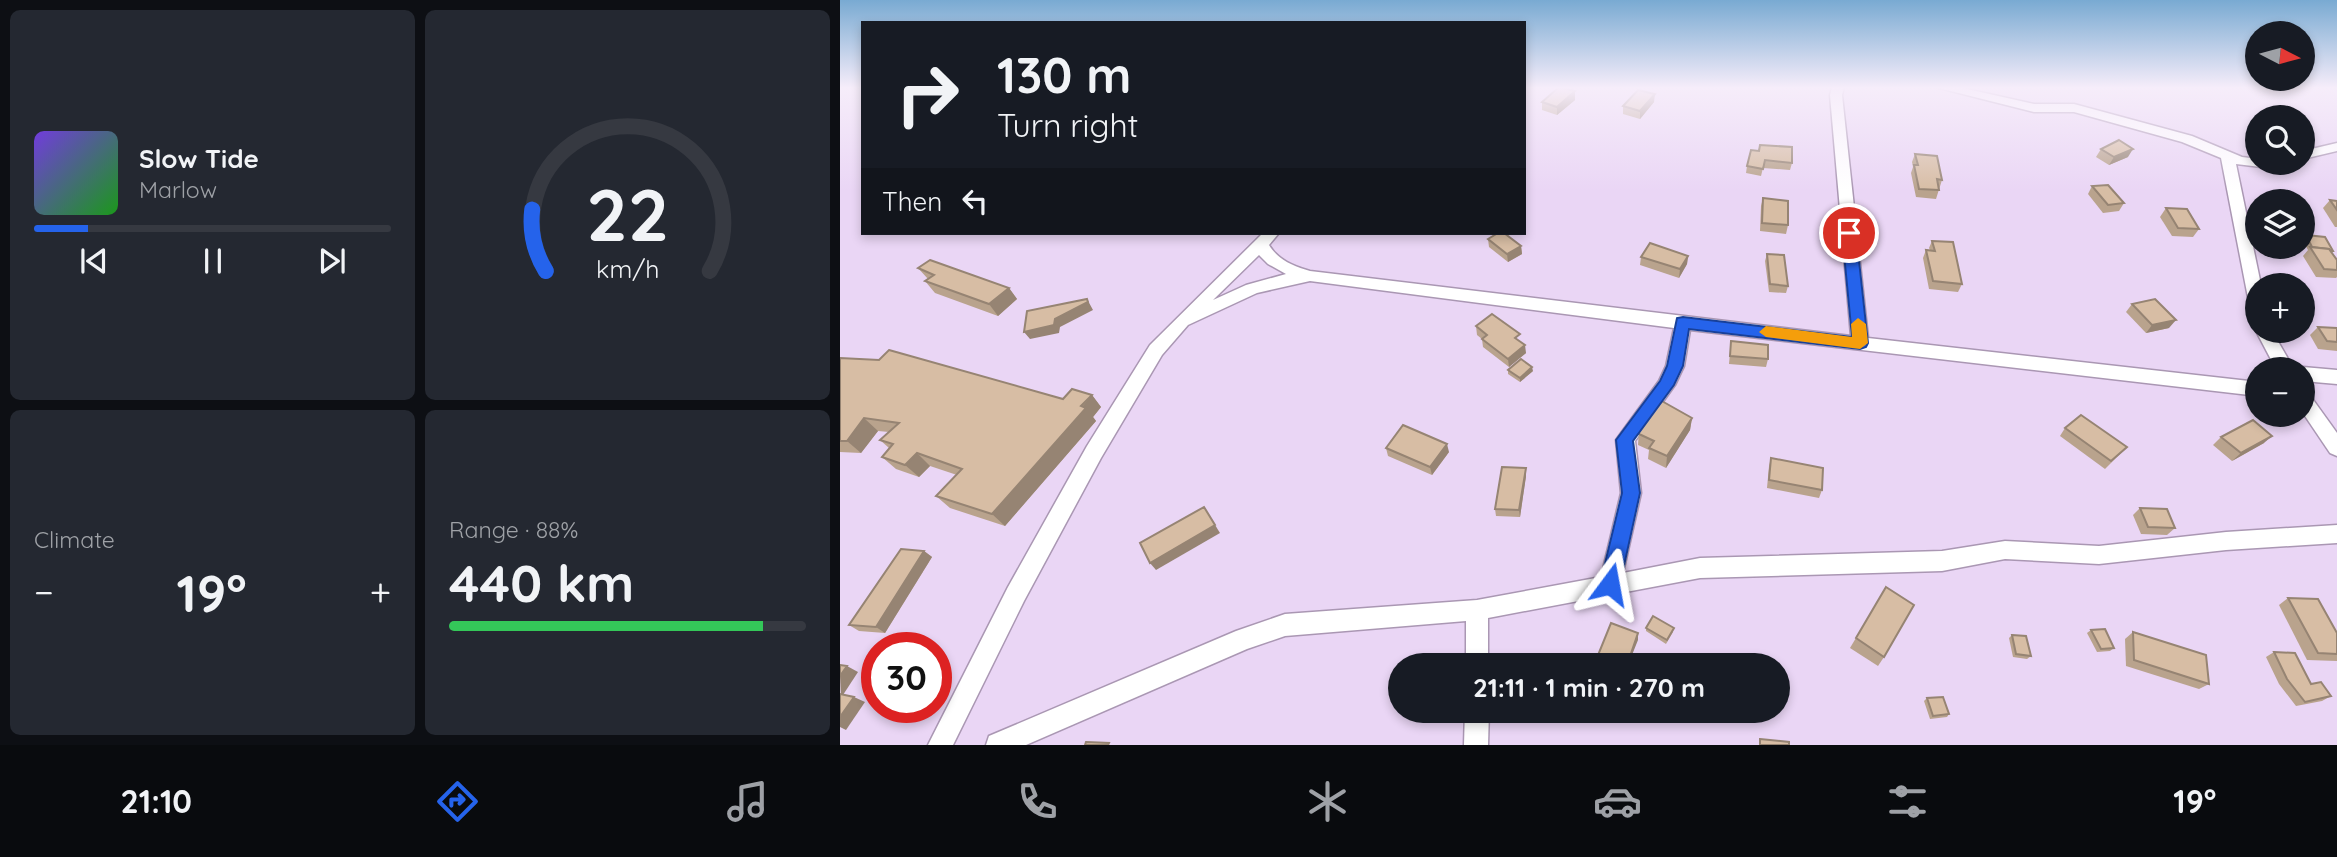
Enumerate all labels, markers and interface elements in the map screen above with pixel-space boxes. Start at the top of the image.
north arrow [2245,21,2315,91]
map controls [2245,21,2315,427]
text: 130 m [997,44,1131,105]
icon: right [882,49,973,140]
text: Turn right [997,105,1138,145]
button: search [2245,105,2315,175]
text: Slow Tide [139,142,259,175]
text: 22 [586,169,669,260]
text: Marlow [139,175,217,204]
icon: left [956,182,994,220]
text: Then [882,185,942,218]
button: layers [2245,189,2315,259]
pin [1819,203,1879,263]
icon: arrive [1830,214,1868,252]
icon: previous [75,242,113,280]
icon: pause [194,242,232,280]
icon: next [313,242,351,280]
text: km/h [596,253,659,284]
button: + [2245,273,2315,343]
button: − [2245,357,2315,427]
text: Range · 88% [449,515,578,544]
text: Climate [34,525,115,554]
position arrow [1573,547,1647,621]
text: 440 km [449,550,634,615]
text: 19° [177,560,247,625]
text: − [34,568,54,616]
text: + [370,568,391,616]
speed limit sign: 30 [861,632,952,723]
text: 21:11 · 1 min · 270 m [1473,671,1705,704]
icon: directions [433,777,482,826]
icon: music [723,777,772,826]
icon: phone [1013,777,1062,826]
icon: climate [1303,777,1352,826]
icon: car [1593,777,1642,826]
icon: filters [1883,777,1932,826]
text: 21:10 [121,781,192,821]
text: 19° [2173,781,2216,821]

